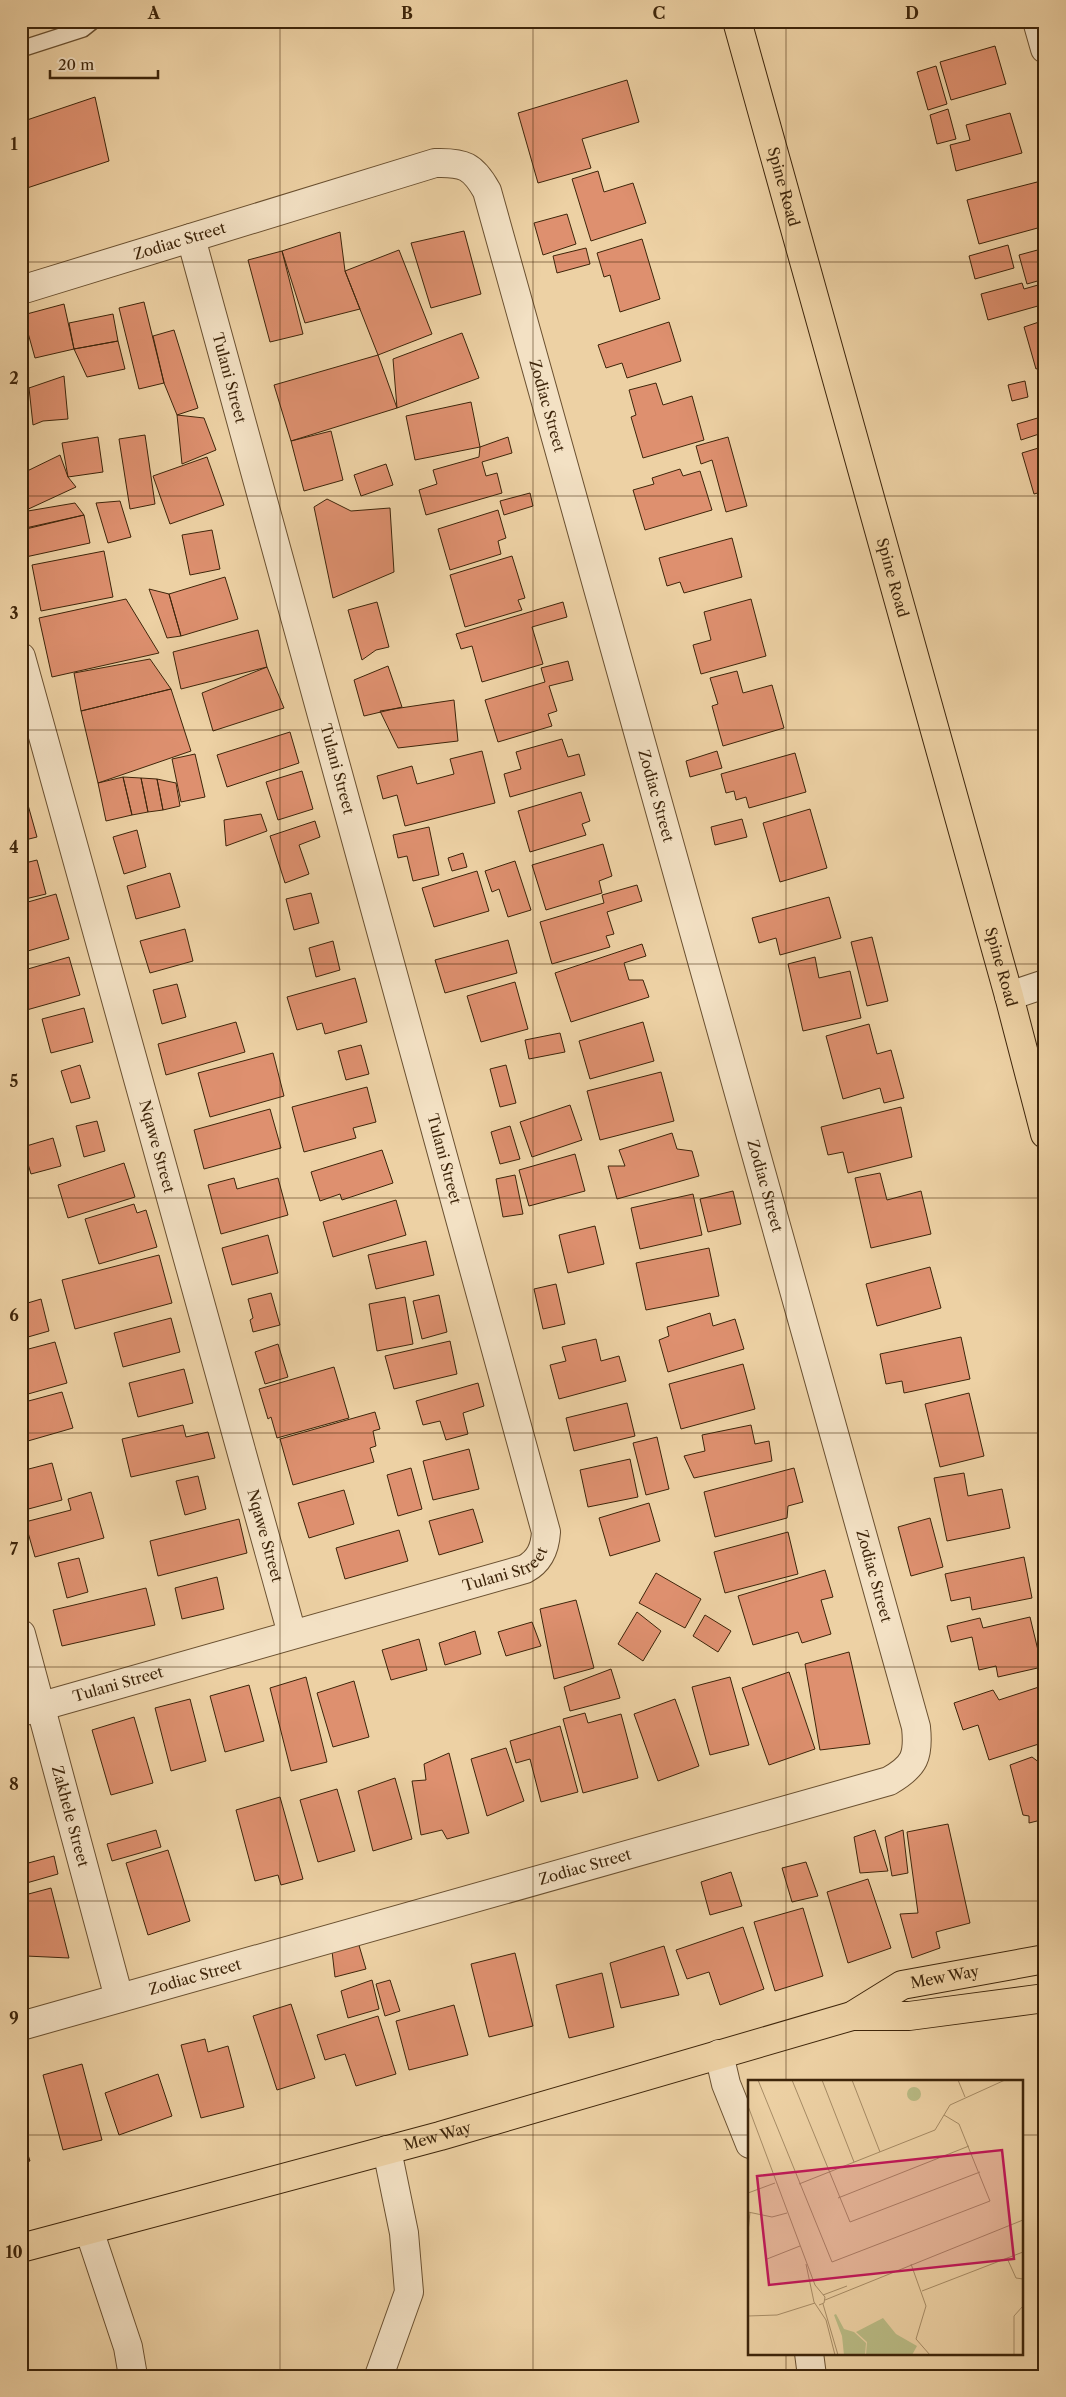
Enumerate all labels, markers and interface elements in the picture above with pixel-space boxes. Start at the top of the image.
text: A [147,3,161,23]
text: B [401,3,413,23]
text: C [653,3,665,23]
text: D [905,3,919,23]
scale bar [50,48,158,80]
text: 20 m [58,55,94,74]
text: 1 [10,134,18,154]
street label: Spine Road [764,145,804,228]
street label: Zodiac Street [131,218,229,264]
street label: Tulani Street [208,331,251,426]
street label: Zodiac Street [525,357,570,455]
text: 2 [9,368,19,388]
street label: Spine Road [873,536,913,620]
text: 3 [9,603,19,623]
street label: Tulani Street [316,722,359,817]
street label: Zodiac Street [634,747,679,845]
text: 4 [9,837,19,857]
street label: Spine Road [981,925,1021,1009]
text: 5 [10,1071,19,1091]
street label: Nqawe Street [135,1098,179,1196]
street label: Tulani Street [423,1112,466,1207]
street label: Zodiac Street [743,1137,788,1235]
text: 6 [9,1305,19,1325]
street label: Nqawe Street [243,1487,287,1585]
street label: Zodiac Street [852,1527,896,1625]
text: 7 [10,1539,19,1559]
street label: Tulani Street [460,1543,552,1595]
street label: Tulani Street [71,1662,166,1706]
street label: Zakhele Street [48,1764,93,1870]
text: 8 [9,1774,19,1794]
street label: Zodiac Street [536,1844,634,1889]
street label: Zodiac Street [146,1954,244,1999]
street label: Mew Way [909,1961,981,1992]
text: 9 [9,2008,19,2028]
inset map [748,2080,1024,2354]
street label: Mew Way [401,2117,474,2154]
text: 10 [5,2242,23,2262]

